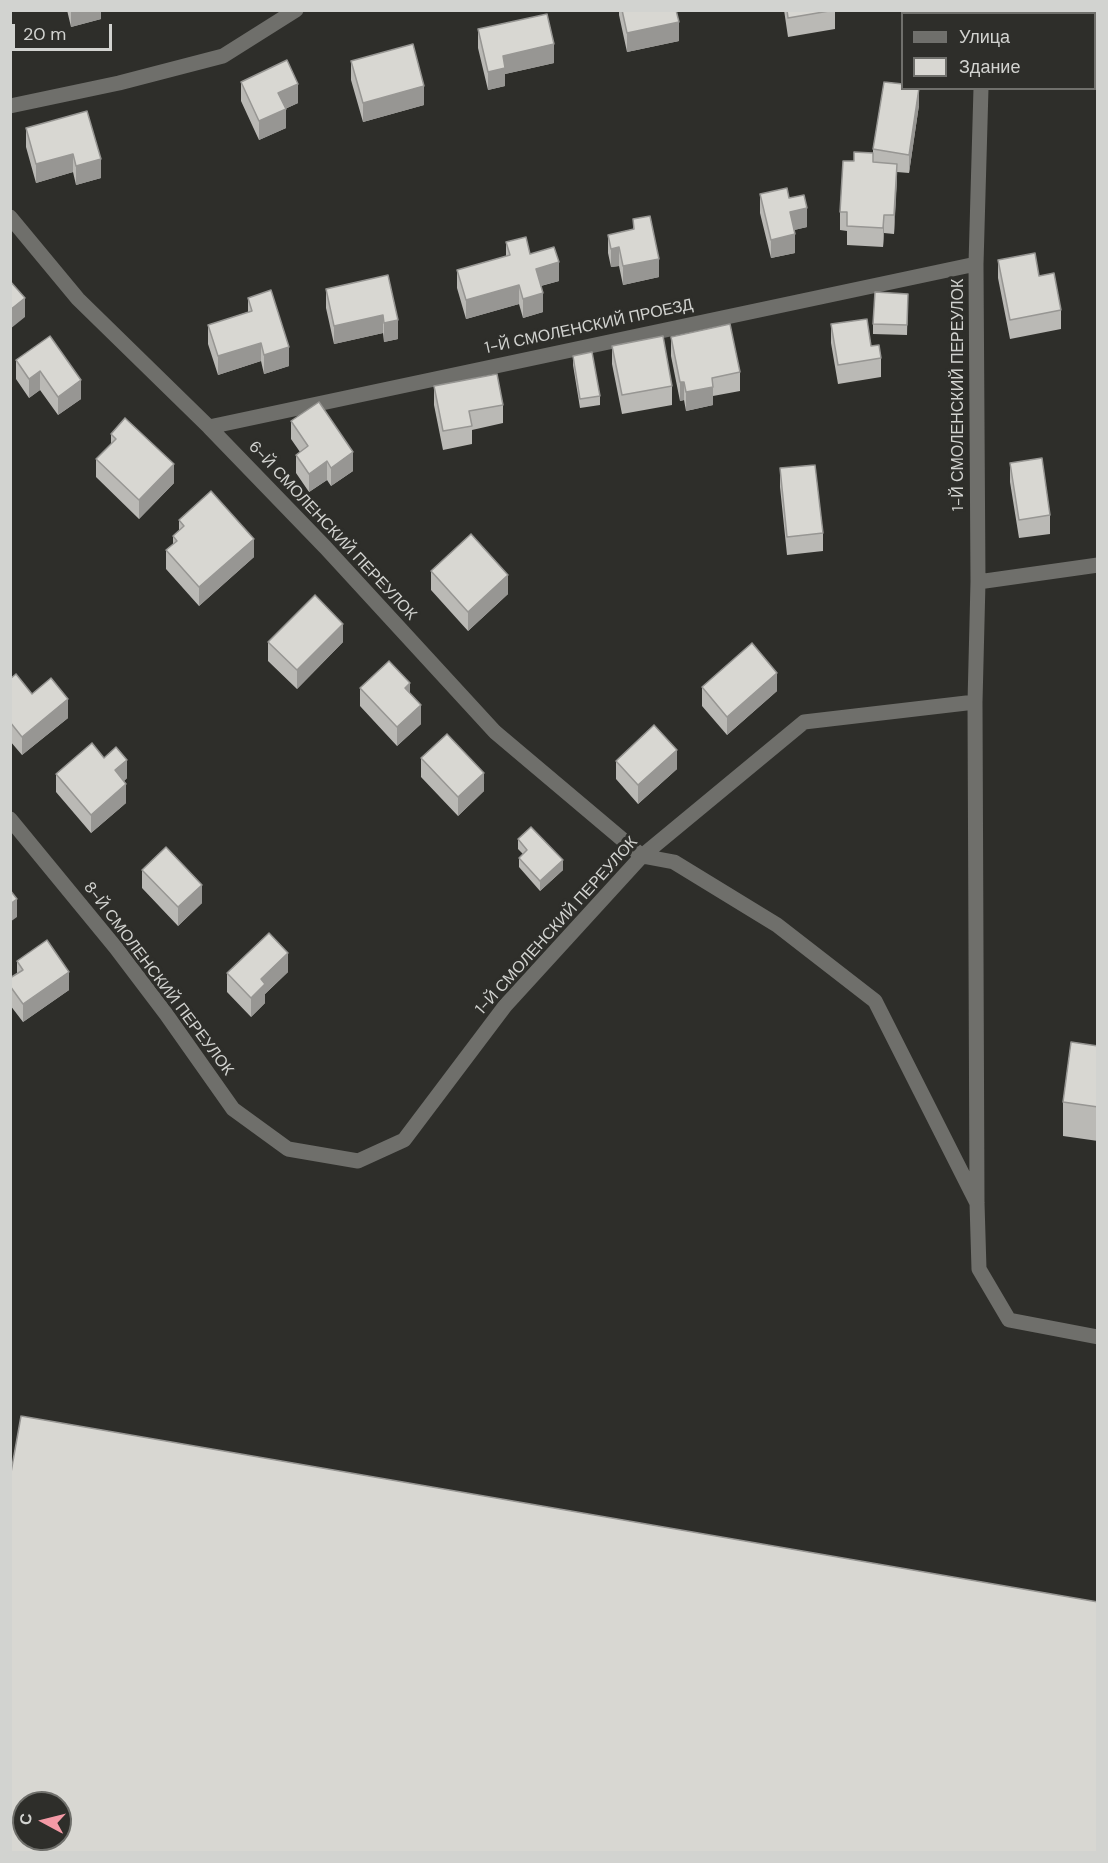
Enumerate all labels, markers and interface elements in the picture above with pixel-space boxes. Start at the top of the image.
scale bar [15,12,116,50]
legend [901,12,1096,90]
text: 20 m [23,22,66,46]
text: Улица [959,25,1010,49]
text: Здание [959,55,1020,79]
street label: 1-Й СМОЛЕНСКИЙ ПЕРЕУЛОК [949,279,969,511]
street label: 1-Й СМОЛЕНСКИЙ ПРОЕЗД [483,296,695,358]
street label: 6-Й СМОЛЕНСКИЙ ПЕРЕУЛОК [244,438,420,624]
street label: 1-Й СМОЛЕНСКИЙ ПЕРЕУЛОК [472,833,642,1019]
street label: 8-Й СМОЛЕНСКИЙ ПЕРЕУЛОК [79,878,237,1080]
north arrow [12,1791,72,1851]
text: С [14,1812,37,1826]

